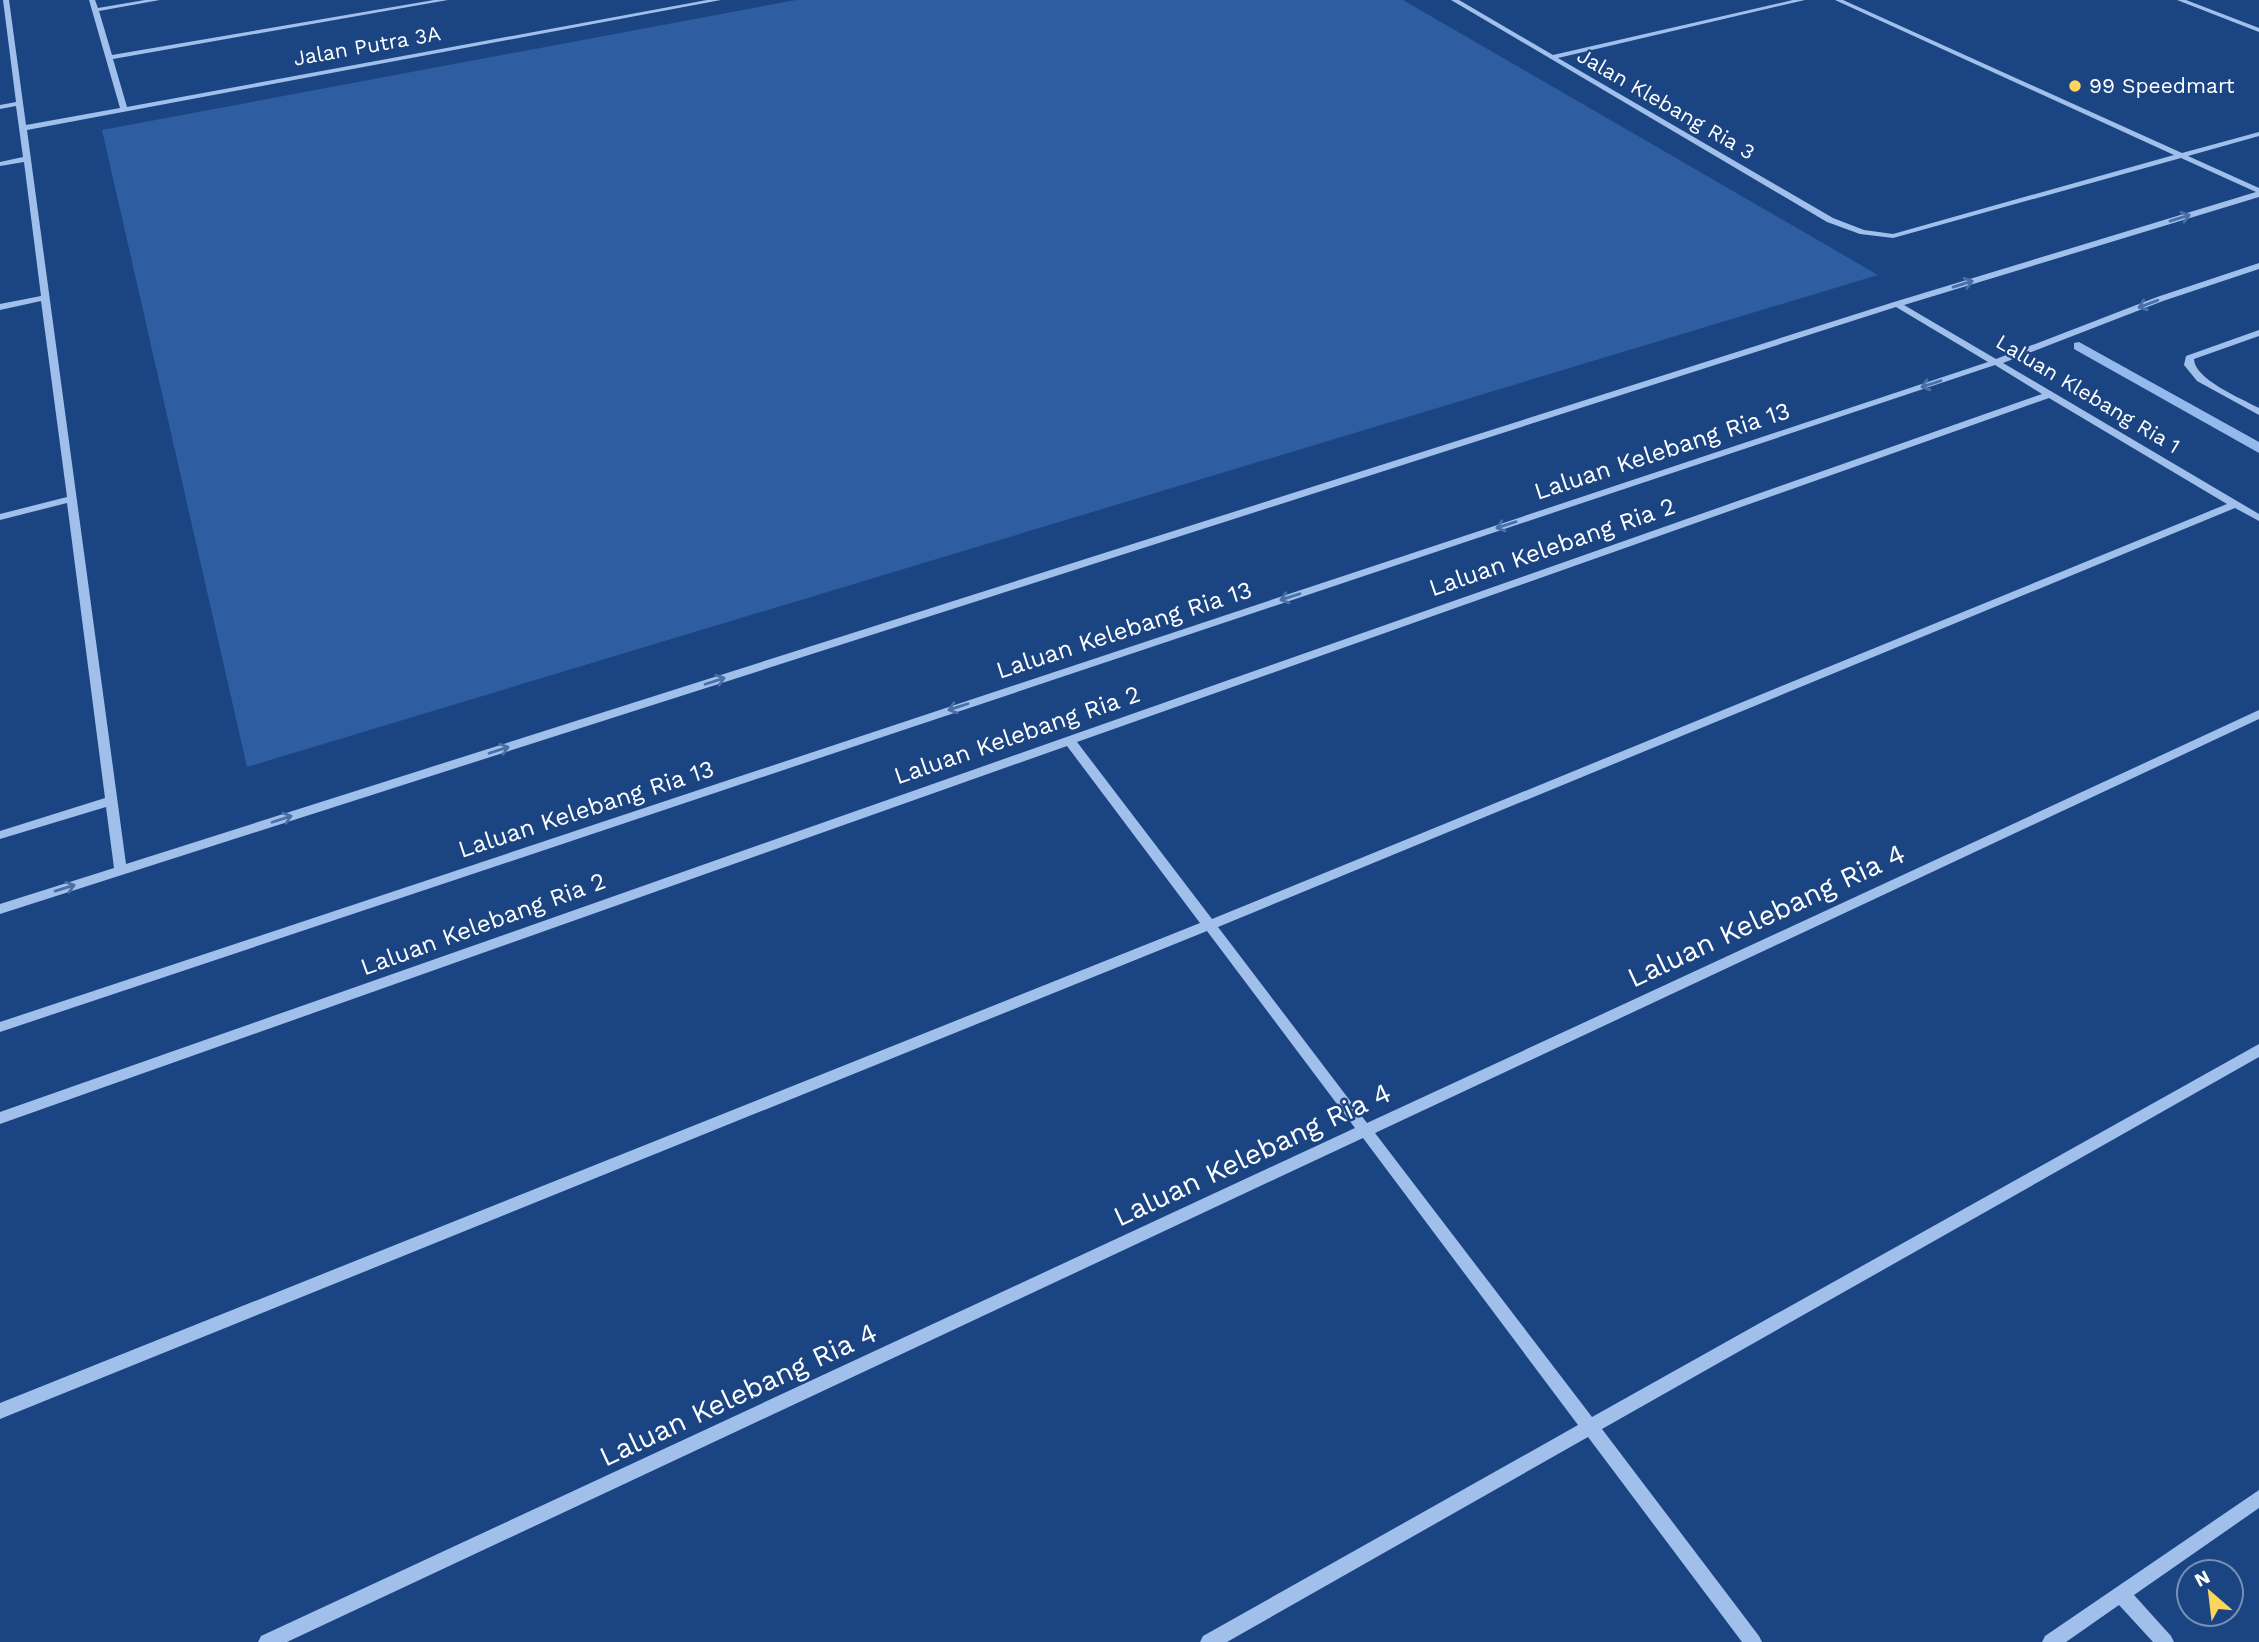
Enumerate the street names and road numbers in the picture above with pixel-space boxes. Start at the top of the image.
street label: Jalan Putra 3A [291,20,443,71]
street label: Jalan Klebang Ria 3 [1573,43,1759,165]
street label: Laluan Klebang Ria 1 [1992,329,2185,458]
street label: Laluan Kelebang Ria 13 [1531,396,1793,506]
street label: Laluan Kelebang Ria 2 [1425,492,1679,602]
street label: Laluan Kelebang Ria 13 [993,575,1255,685]
street label: Laluan Kelebang Ria 2 [890,680,1144,790]
street label: Laluan Kelebang Ria 13 [455,754,717,864]
street label: Laluan Kelebang Ria 4 [1622,837,1910,994]
street label: Laluan Kelebang Ria 2 [357,867,609,981]
street label: Laluan Kelebang Ria 4 [1108,1076,1396,1233]
street label: Laluan Kelebang Ria 4 [594,1316,882,1473]

